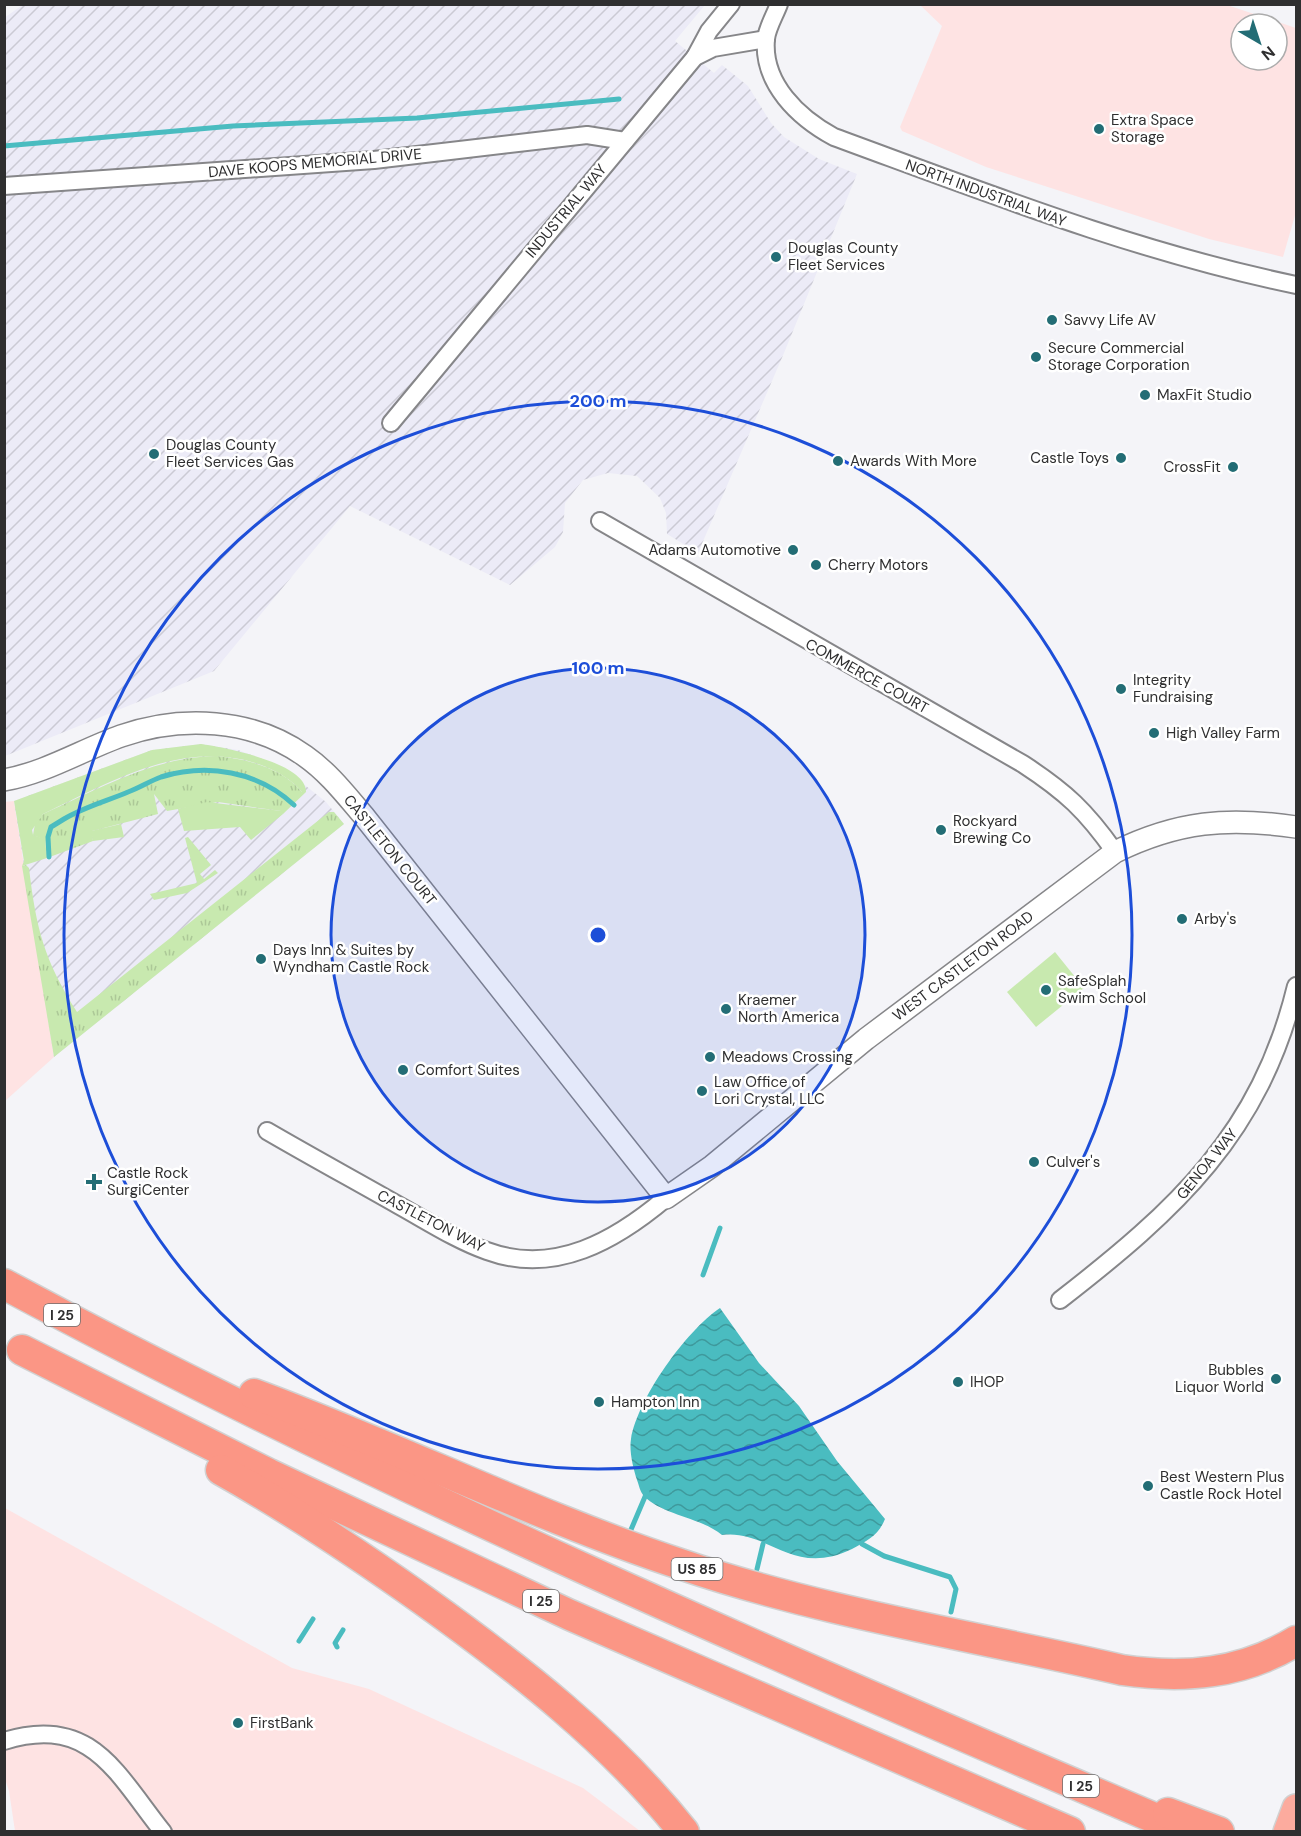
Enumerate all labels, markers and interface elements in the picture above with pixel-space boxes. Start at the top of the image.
north arrow [1229,12,1289,72]
text: N [1257,41,1279,65]
place label: Extra Space Storage [1111,110,1194,147]
marker: Extra Space Storage [1092,122,1106,136]
street label: DAVE KOOPS MEMORIAL DRIVE [207,144,423,182]
street label: NORTH INDUSTRIAL WAY [903,155,1069,232]
street label: INDUSTRIAL WAY [521,160,611,262]
place label: Douglas County Fleet Services [788,238,899,275]
marker: Douglas County Fleet Services [769,250,783,264]
place label: Savvy Life AV [1064,310,1156,330]
marker: Savvy Life AV [1045,313,1059,327]
place label: Secure Commercial Storage Corporation [1048,338,1190,375]
marker: Secure Commercial Storage Corporation [1029,350,1043,364]
place label: MaxFit Studio [1157,385,1252,405]
marker: MaxFit Studio [1138,388,1152,402]
text: 200 m [570,389,626,413]
place label: Douglas County Fleet Services Gas [166,435,294,472]
marker: Douglas County Fleet Services Gas [147,447,161,461]
place label: Castle Toys [1030,448,1109,468]
place label: Awards With More [850,451,977,471]
marker: Castle Toys [1114,451,1128,465]
marker: Awards With More [831,454,845,468]
place label: CrossFit [1164,457,1221,477]
marker: CrossFit [1226,460,1240,474]
place label: Adams Automotive [649,540,781,560]
marker: Adams Automotive [786,543,800,557]
place label: Cherry Motors [828,555,928,575]
marker: Cherry Motors [809,558,823,572]
street label: COMMERCE COURT [802,634,932,718]
text: 100 m [571,656,625,680]
place label: Integrity Fundraising [1133,670,1213,707]
marker: Integrity Fundraising [1114,682,1128,696]
place label: High Valley Farm [1166,723,1280,743]
marker: High Valley Farm [1147,726,1161,740]
street label: CASTLETON COURT [339,790,441,910]
place label: Rockyard Brewing Co [953,811,1031,848]
marker: Rockyard Brewing Co [934,823,948,837]
street label: WEST CASTLETON ROAD [889,906,1037,1026]
place label: Arby's [1194,909,1237,929]
marker: Arby's [1175,912,1189,926]
centre of rings [588,925,608,945]
place label: Days Inn & Suites by Wyndham Castle Rock [273,940,430,977]
marker: Days Inn & Suites by Wyndham Castle Rock [254,952,268,966]
place label: SafeSplah Swim School [1058,971,1146,1008]
marker: SafeSplah Swim School [1039,983,1053,997]
place label: Kraemer North America [738,990,839,1027]
marker: Kraemer North America [719,1002,733,1016]
place label: Meadows Crossing [722,1047,853,1067]
marker: Meadows Crossing [703,1050,717,1064]
place label: Comfort Suites [415,1060,520,1080]
marker: Comfort Suites [396,1063,410,1077]
place label: Law Office of Lori Crystal, LLC [714,1072,825,1109]
marker: Law Office of Lori Crystal, LLC [695,1084,709,1098]
street label: GENOA WAY [1172,1124,1242,1204]
place label: Culver's [1046,1152,1100,1172]
marker: Culver's [1027,1155,1041,1169]
place label: Castle Rock SurgiCenter [107,1163,190,1200]
marker: Castle Rock SurgiCenter [85,1173,103,1191]
street label: CASTLETON WAY [374,1185,489,1257]
road number: I 25 [44,1304,80,1326]
place label: Bubbles Liquor World [1175,1360,1264,1397]
place label: IHOP [970,1372,1004,1392]
marker: Bubbles Liquor World [1269,1372,1283,1386]
marker: IHOP [951,1375,965,1389]
place label: Hampton Inn [611,1392,700,1412]
marker: Hampton Inn [592,1395,606,1409]
place label: Best Western Plus Castle Rock Hotel [1160,1467,1285,1504]
marker: Best Western Plus Castle Rock Hotel [1141,1479,1155,1493]
road number: US 85 [672,1558,722,1580]
road number: I 25 [523,1590,559,1612]
place label: FirstBank [250,1713,314,1733]
marker: FirstBank [231,1716,245,1730]
road number: I 25 [1063,1775,1099,1797]

